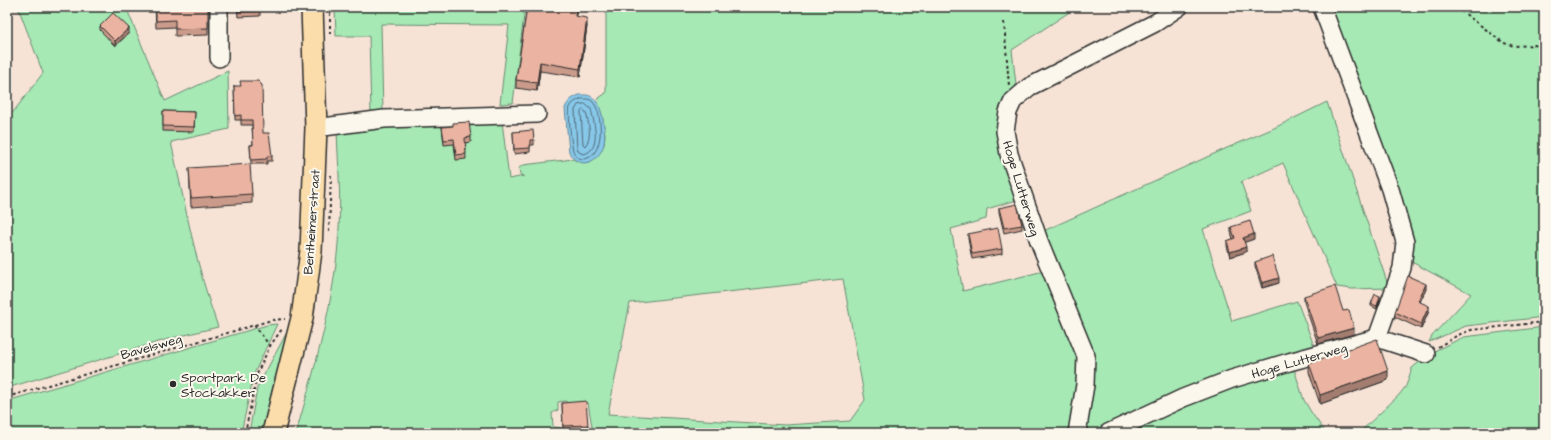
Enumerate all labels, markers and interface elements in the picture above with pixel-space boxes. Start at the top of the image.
street label: Hoge Lutterweg [997,138,1044,239]
street label: Bentheimerstraat [299,168,325,275]
street label: Bavelsweg [119,330,184,365]
street label: Hoge Lutterweg [1249,339,1350,384]
place label: Sportpark De Stockakker [181,369,266,402]
marker: Sportpark De Stockakker [168,379,178,389]

